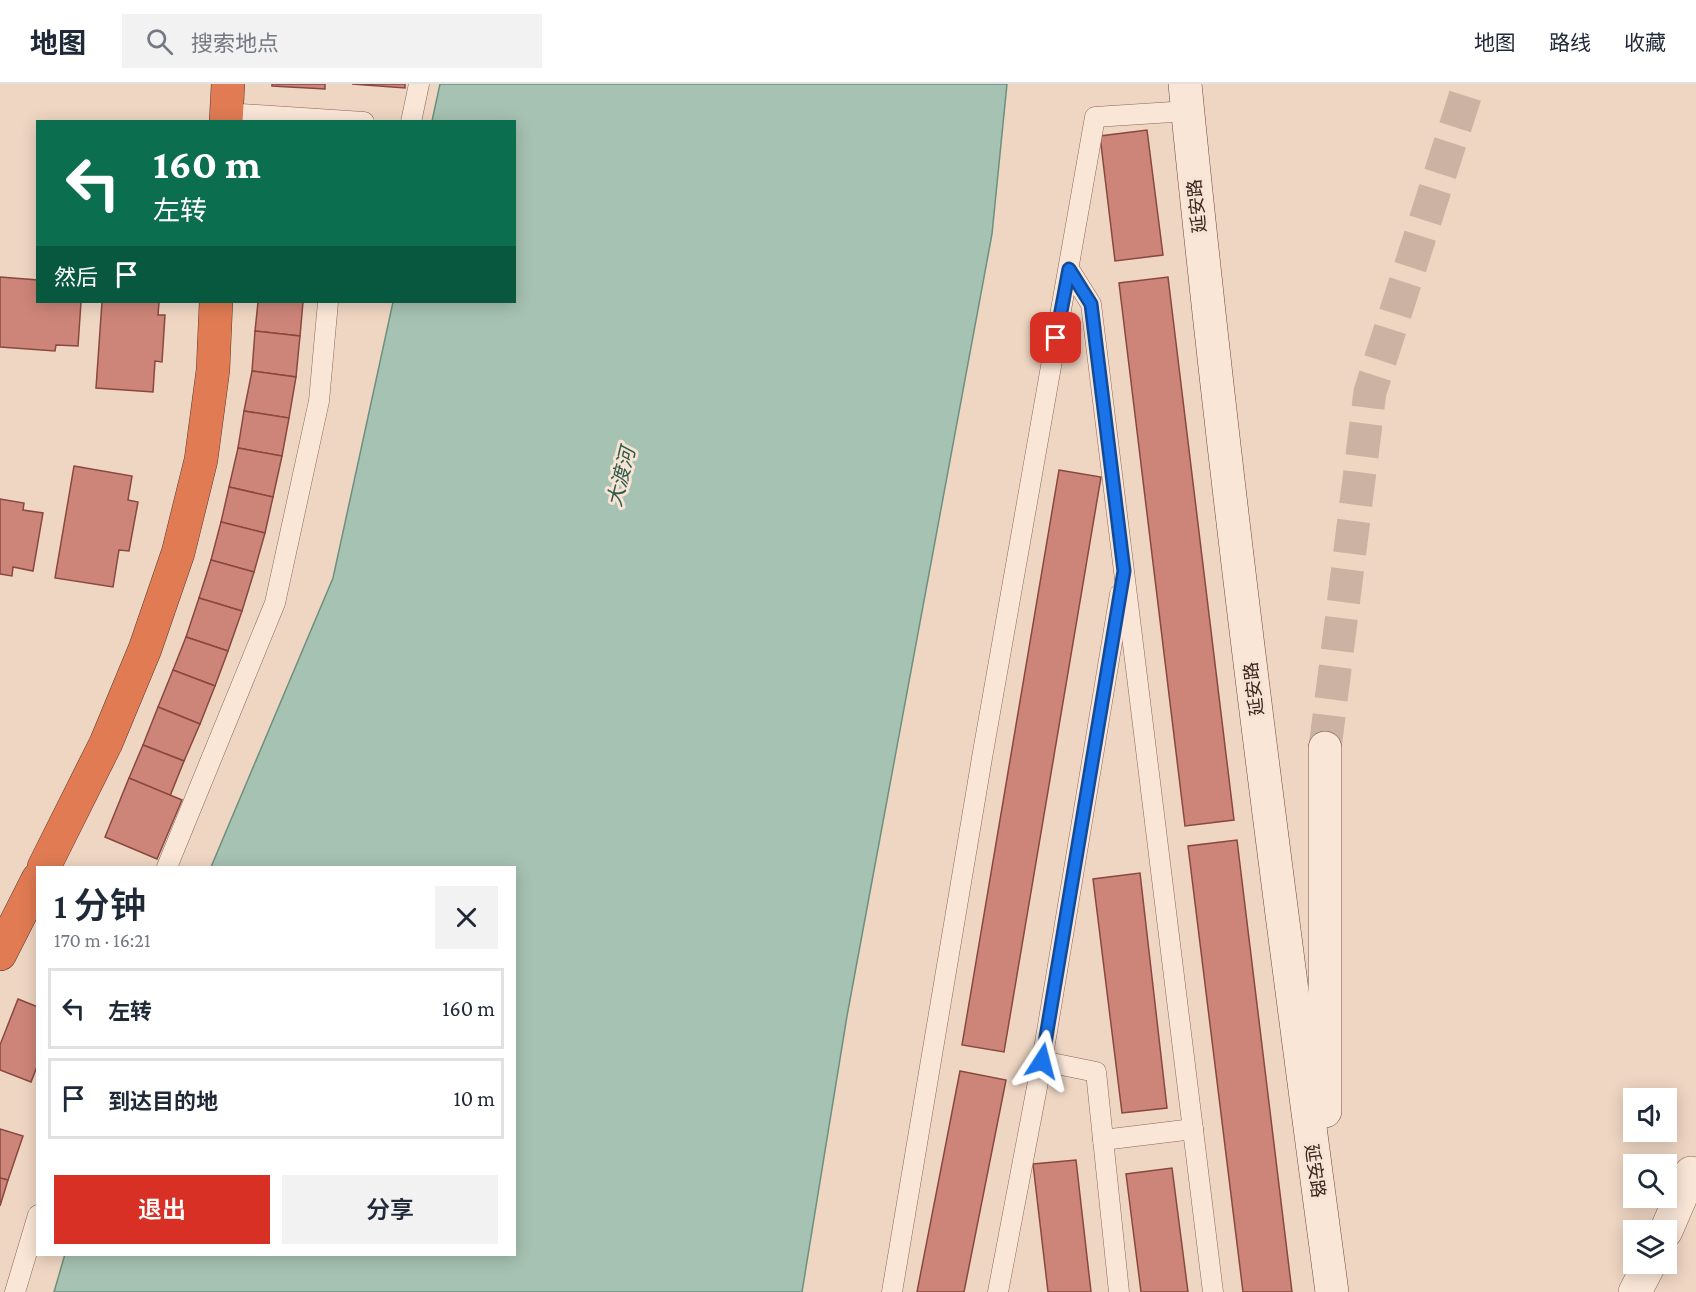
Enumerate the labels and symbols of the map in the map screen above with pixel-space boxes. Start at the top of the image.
street label: 延安路 [1184,178,1210,234]
pin [1030,312,1081,363]
water label: 大渡河 [603,441,640,509]
street label: 延安路 [1241,661,1267,717]
position arrow [1010,1029,1074,1093]
street label: 延安路 [1301,1143,1329,1199]

